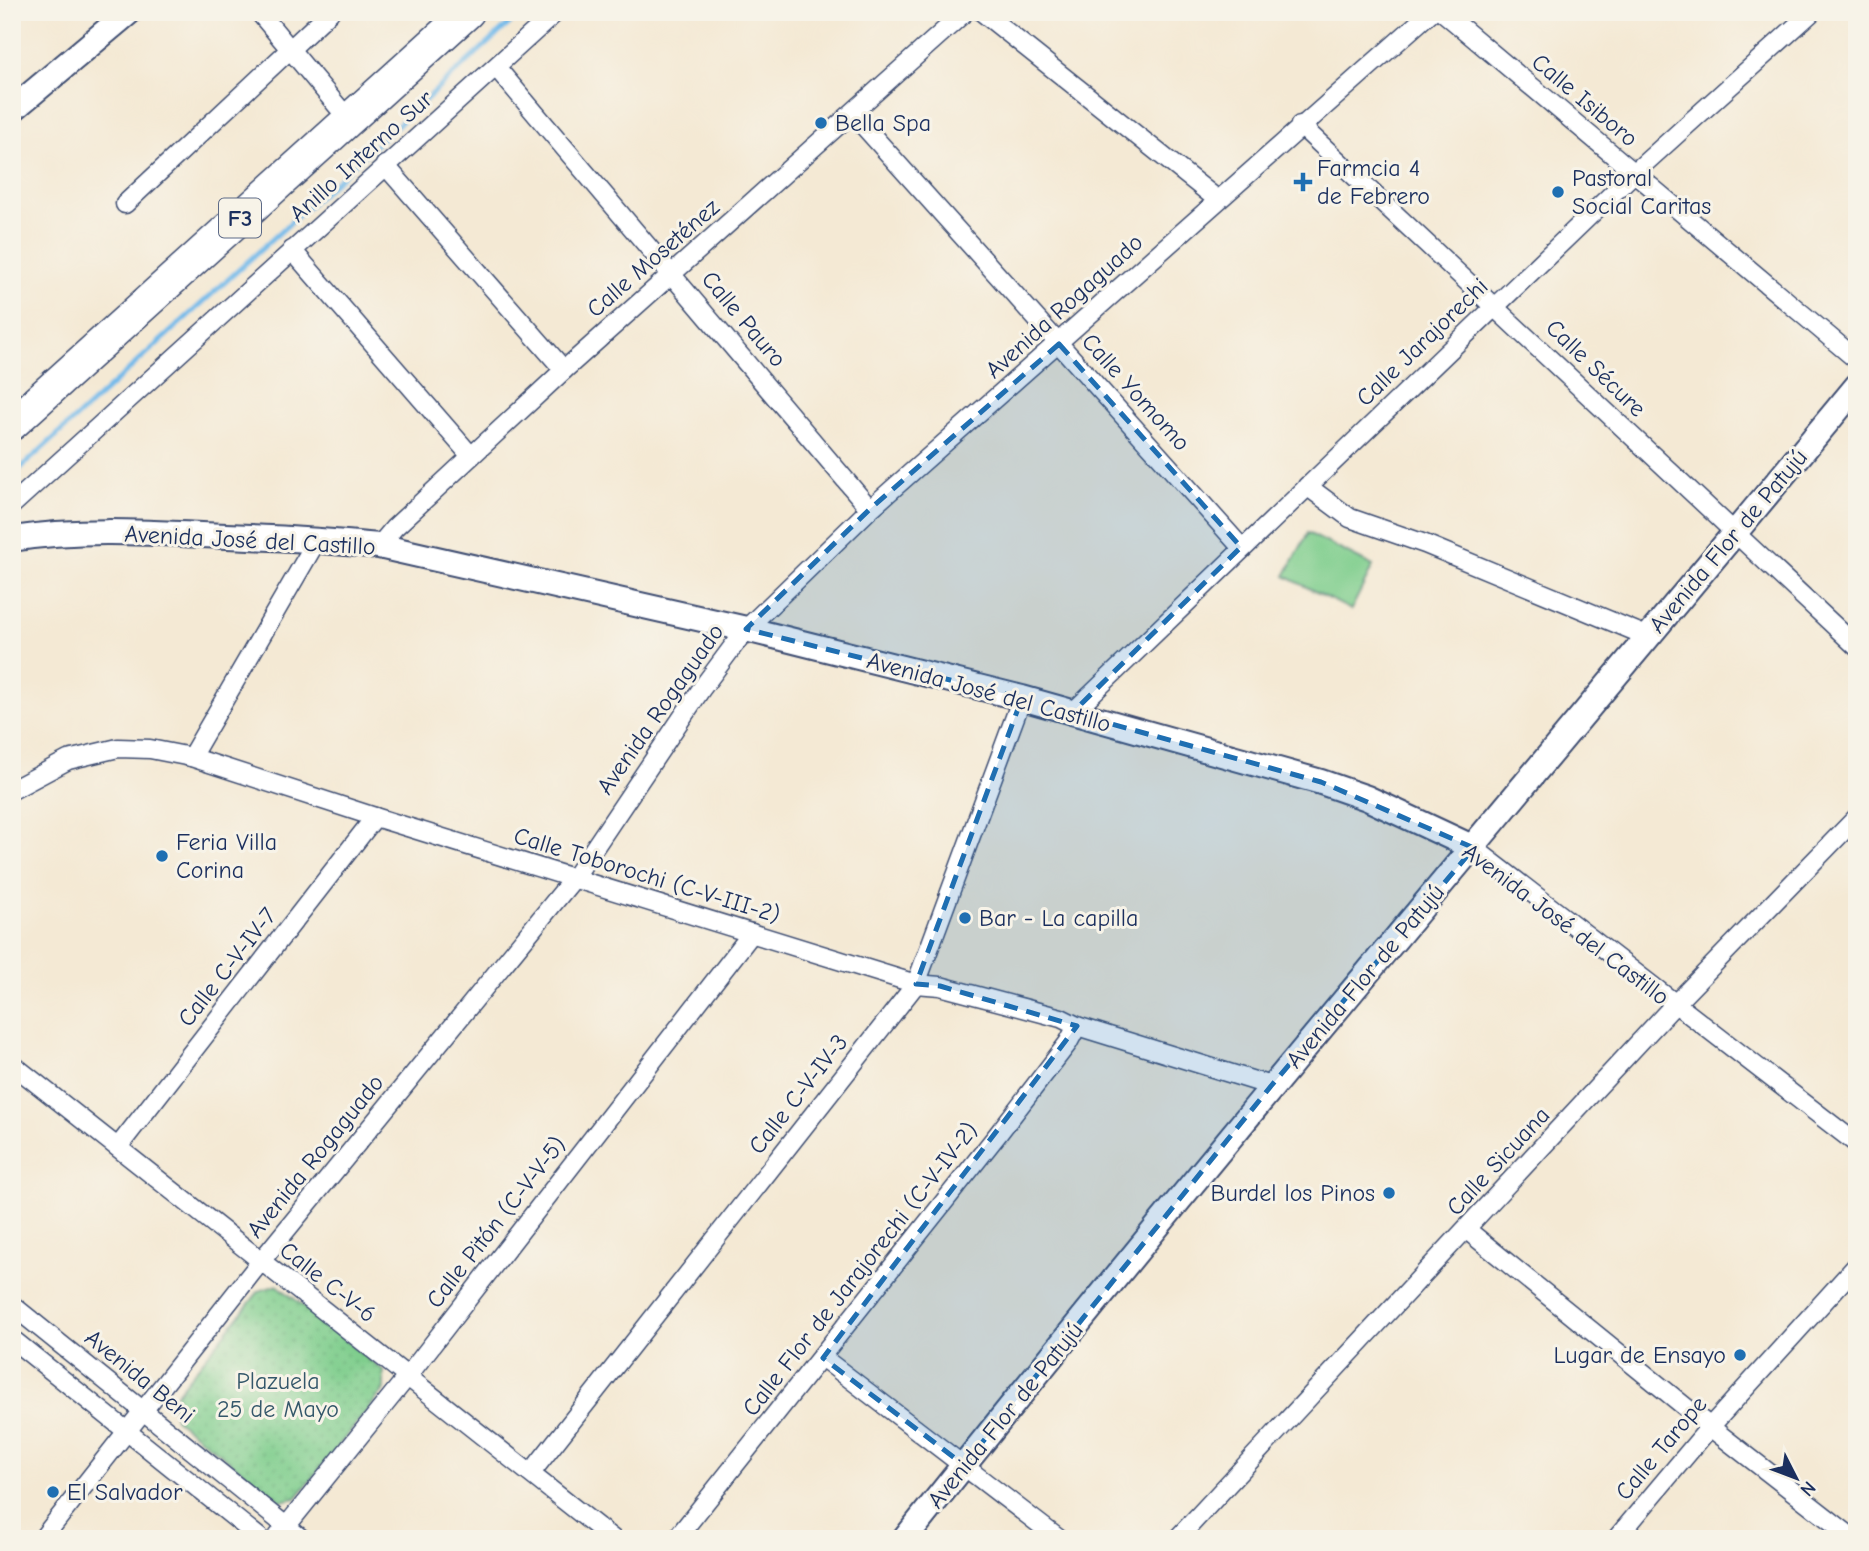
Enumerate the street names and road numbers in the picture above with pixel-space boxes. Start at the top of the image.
street label: Calle Isiboro [1526,48,1644,152]
street label: Anillo Interno Sur [284,84,439,228]
street label: Calle Moseténez [581,193,725,323]
road number: F3 [219,198,261,238]
street label: Avenida Rogaguado [980,228,1148,384]
street label: Calle Pauro [696,265,792,373]
street label: Calle Jarajorechi [1350,272,1494,412]
street label: Calle Sécure [1540,314,1652,422]
street label: Calle Yomomo [1076,328,1196,456]
street label: Avenida Flor de Patujú [1643,443,1813,639]
street label: Avenida José del Castillo [124,519,376,561]
street label: Avenida Rogaguado [591,618,729,800]
street label: Avenida José del Castillo [864,646,1114,738]
street label: Calle Toborochi (C-V-III-2) [510,821,784,929]
street label: Avenida José del Castillo [1457,837,1675,1011]
street label: Avenida Flor de Patujú [1280,878,1450,1074]
street label: Calle C-V-IV-7 [172,902,282,1032]
street label: Calle C-V-IV-3 [743,1029,853,1159]
street label: Avenida Rogaguado [241,1069,389,1243]
street label: Calle Sicuana [1441,1101,1555,1221]
street label: Calle Flor de Jarajorechi (C-V-IV-2) [737,1116,983,1422]
street label: Calle Pitón (C-V-V-5) [420,1131,572,1313]
street label: Calle C-V-6 [274,1236,382,1328]
street label: Avenida Flor de Patujú [921,1316,1089,1514]
street label: Avenida Beni [80,1323,200,1429]
street label: Calle Tarope [1609,1390,1713,1506]

